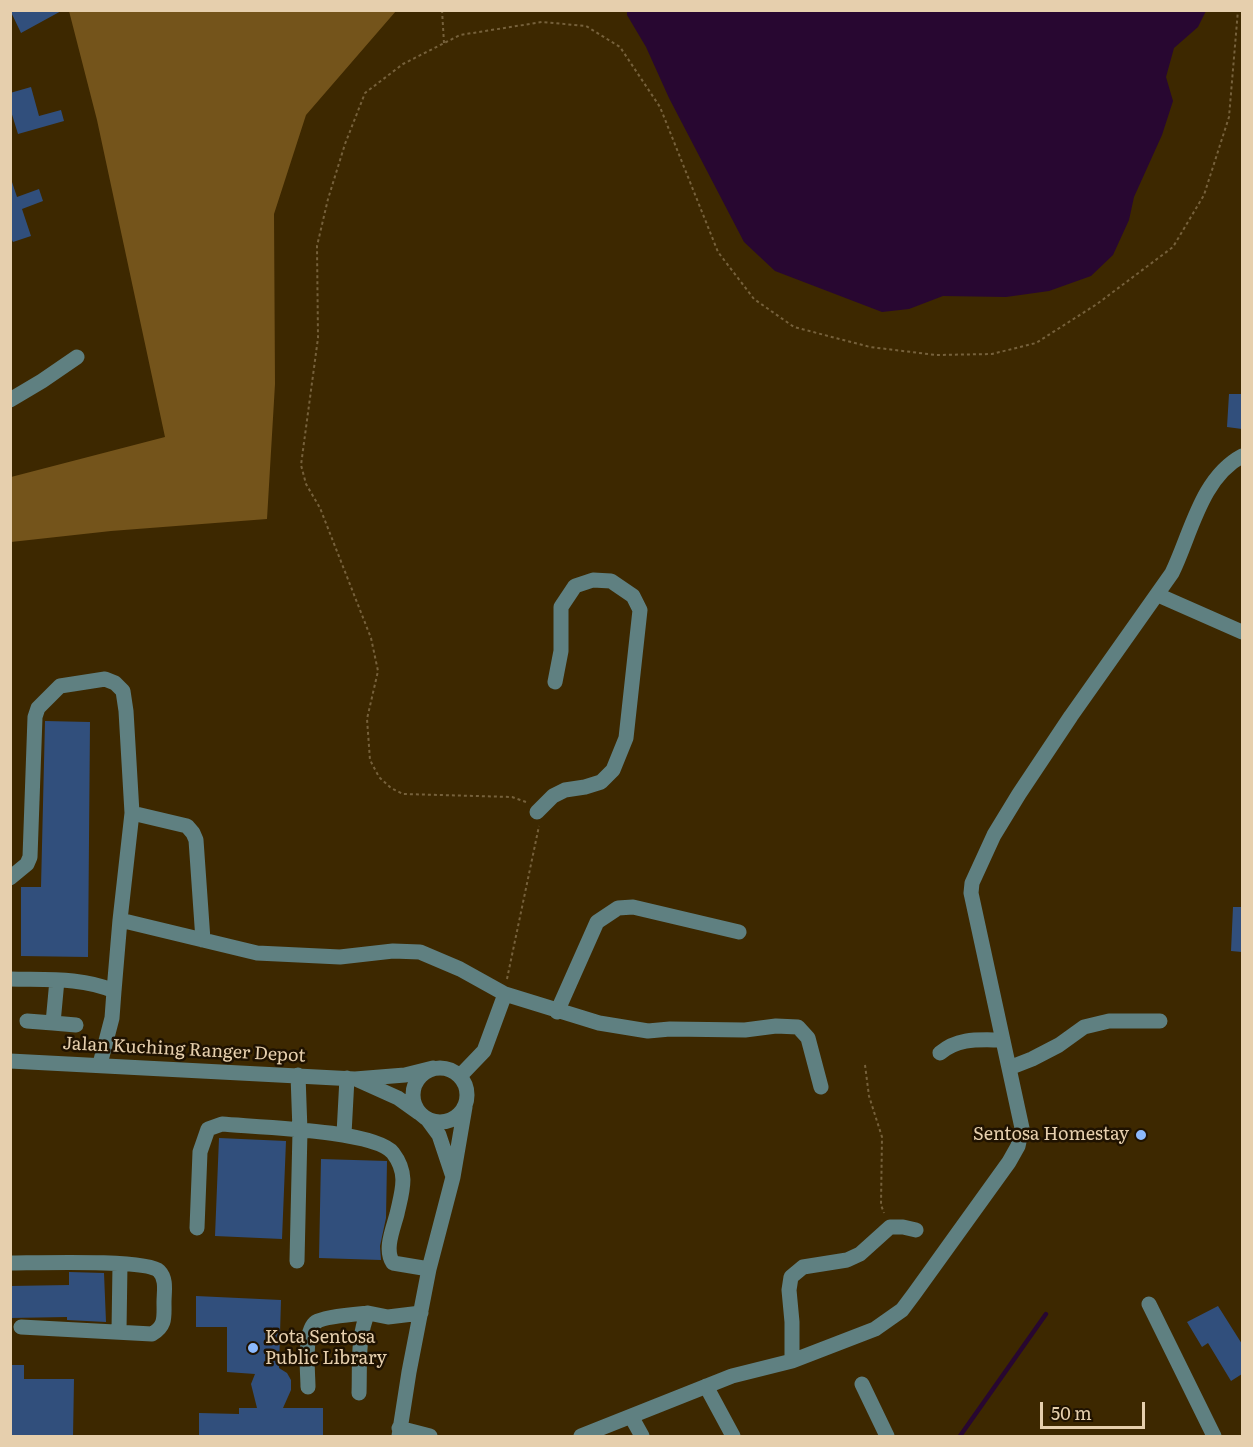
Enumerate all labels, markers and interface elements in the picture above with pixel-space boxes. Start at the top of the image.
street label: Jalan Kuching Ranger Depot [62,1033,306,1067]
place label: Sentosa Homestay [973,1124,1129,1146]
marker: Sentosa Homestay [1134,1128,1148,1142]
place label: Kota Sentosa Public Library [265,1327,387,1370]
marker: Kota Sentosa Public Library [246,1341,260,1355]
scale bar [1043,1390,1148,1428]
text: 50 m [1051,1399,1092,1426]

